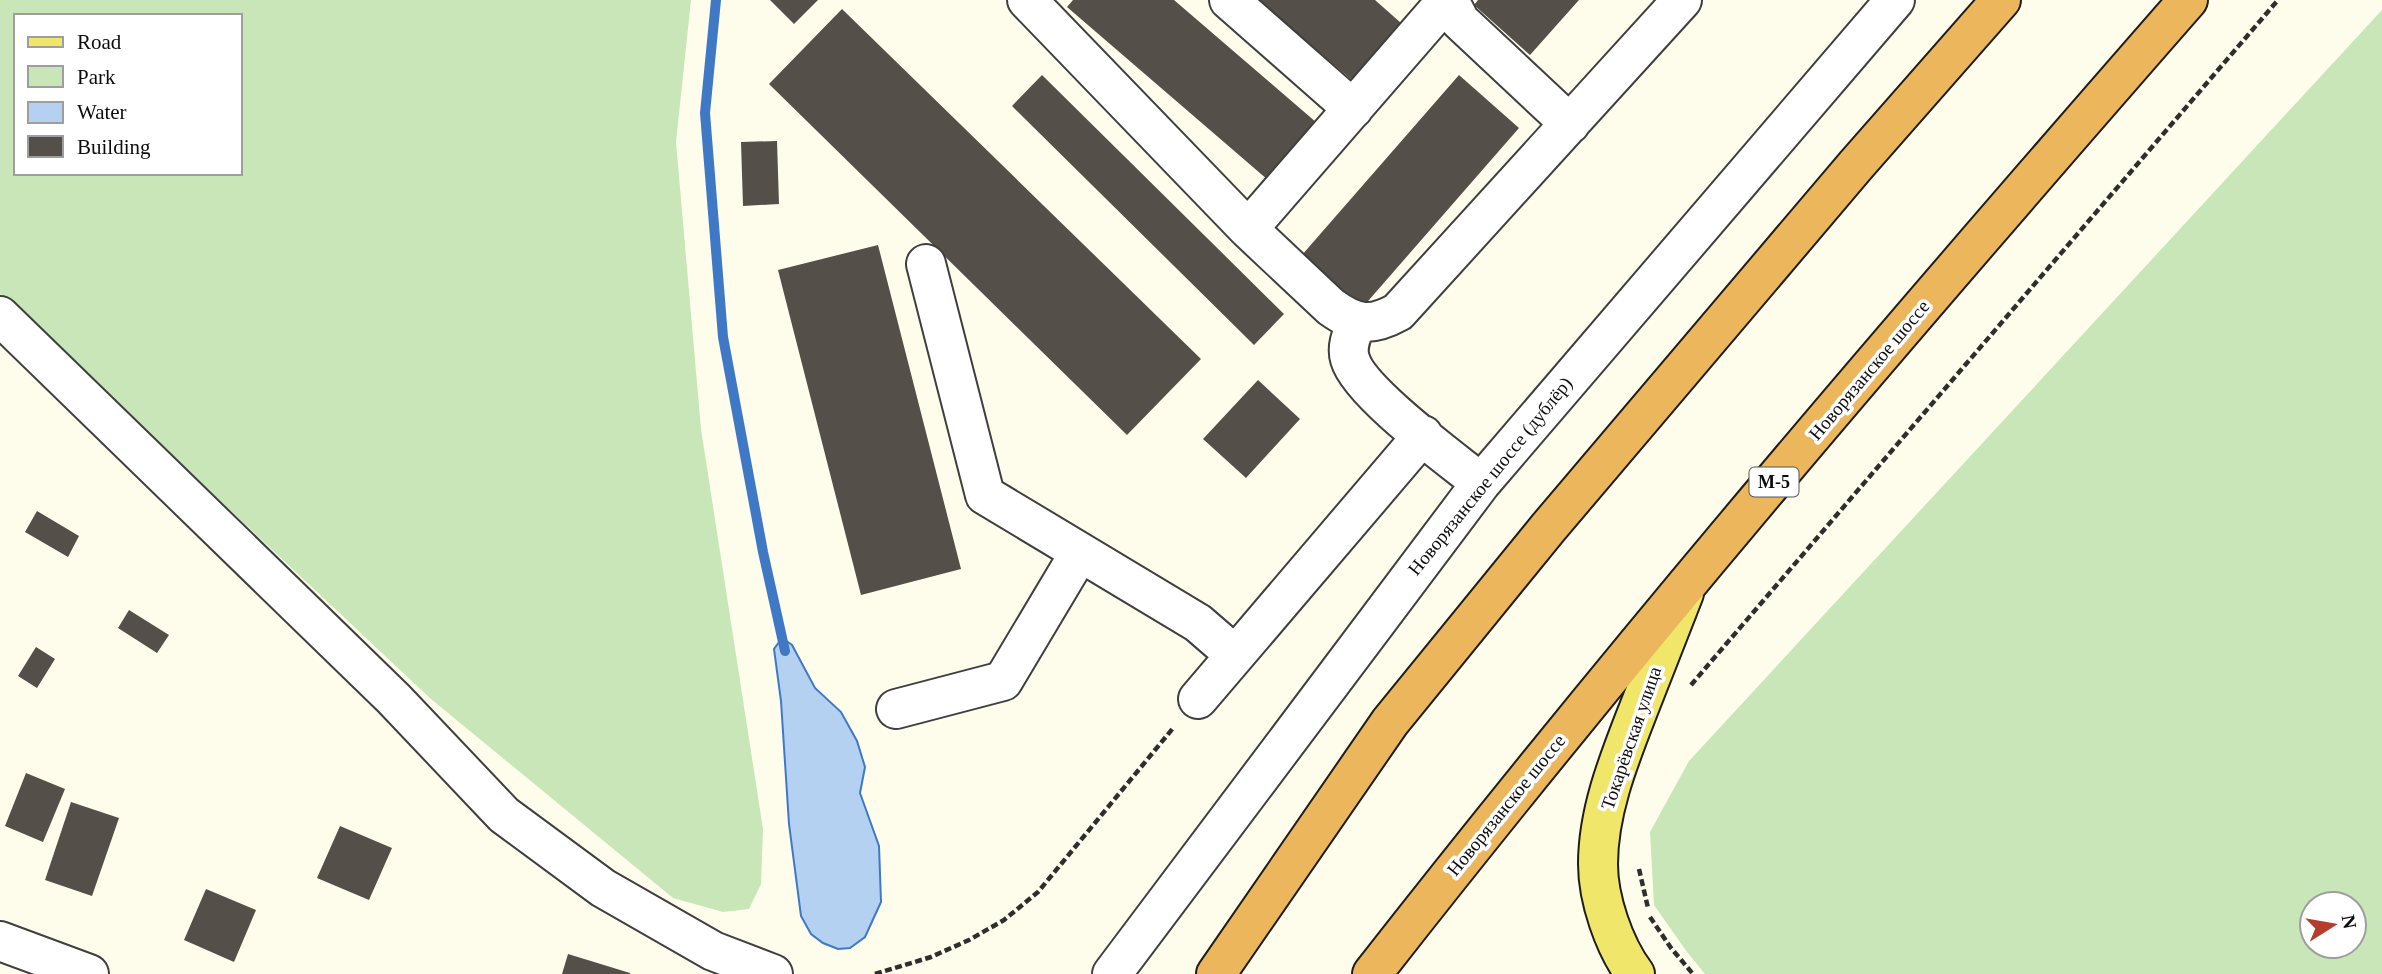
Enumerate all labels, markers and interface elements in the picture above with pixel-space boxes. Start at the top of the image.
legend [14,14,242,175]
text: Road [77,30,122,54]
text: Park [77,65,116,89]
text: Water [77,100,127,124]
text: Building [77,135,151,159]
street label: Новорязанское шоссе [1804,296,1934,444]
street label: Новорязанское шоссе (дублёр) [1404,373,1577,580]
road number: М-5 [1750,468,1798,496]
street label: Токарёвская улица [1597,663,1666,812]
street label: Новорязанское шоссе [1443,730,1569,880]
north arrow [2298,890,2368,960]
text: N [2338,913,2361,931]

